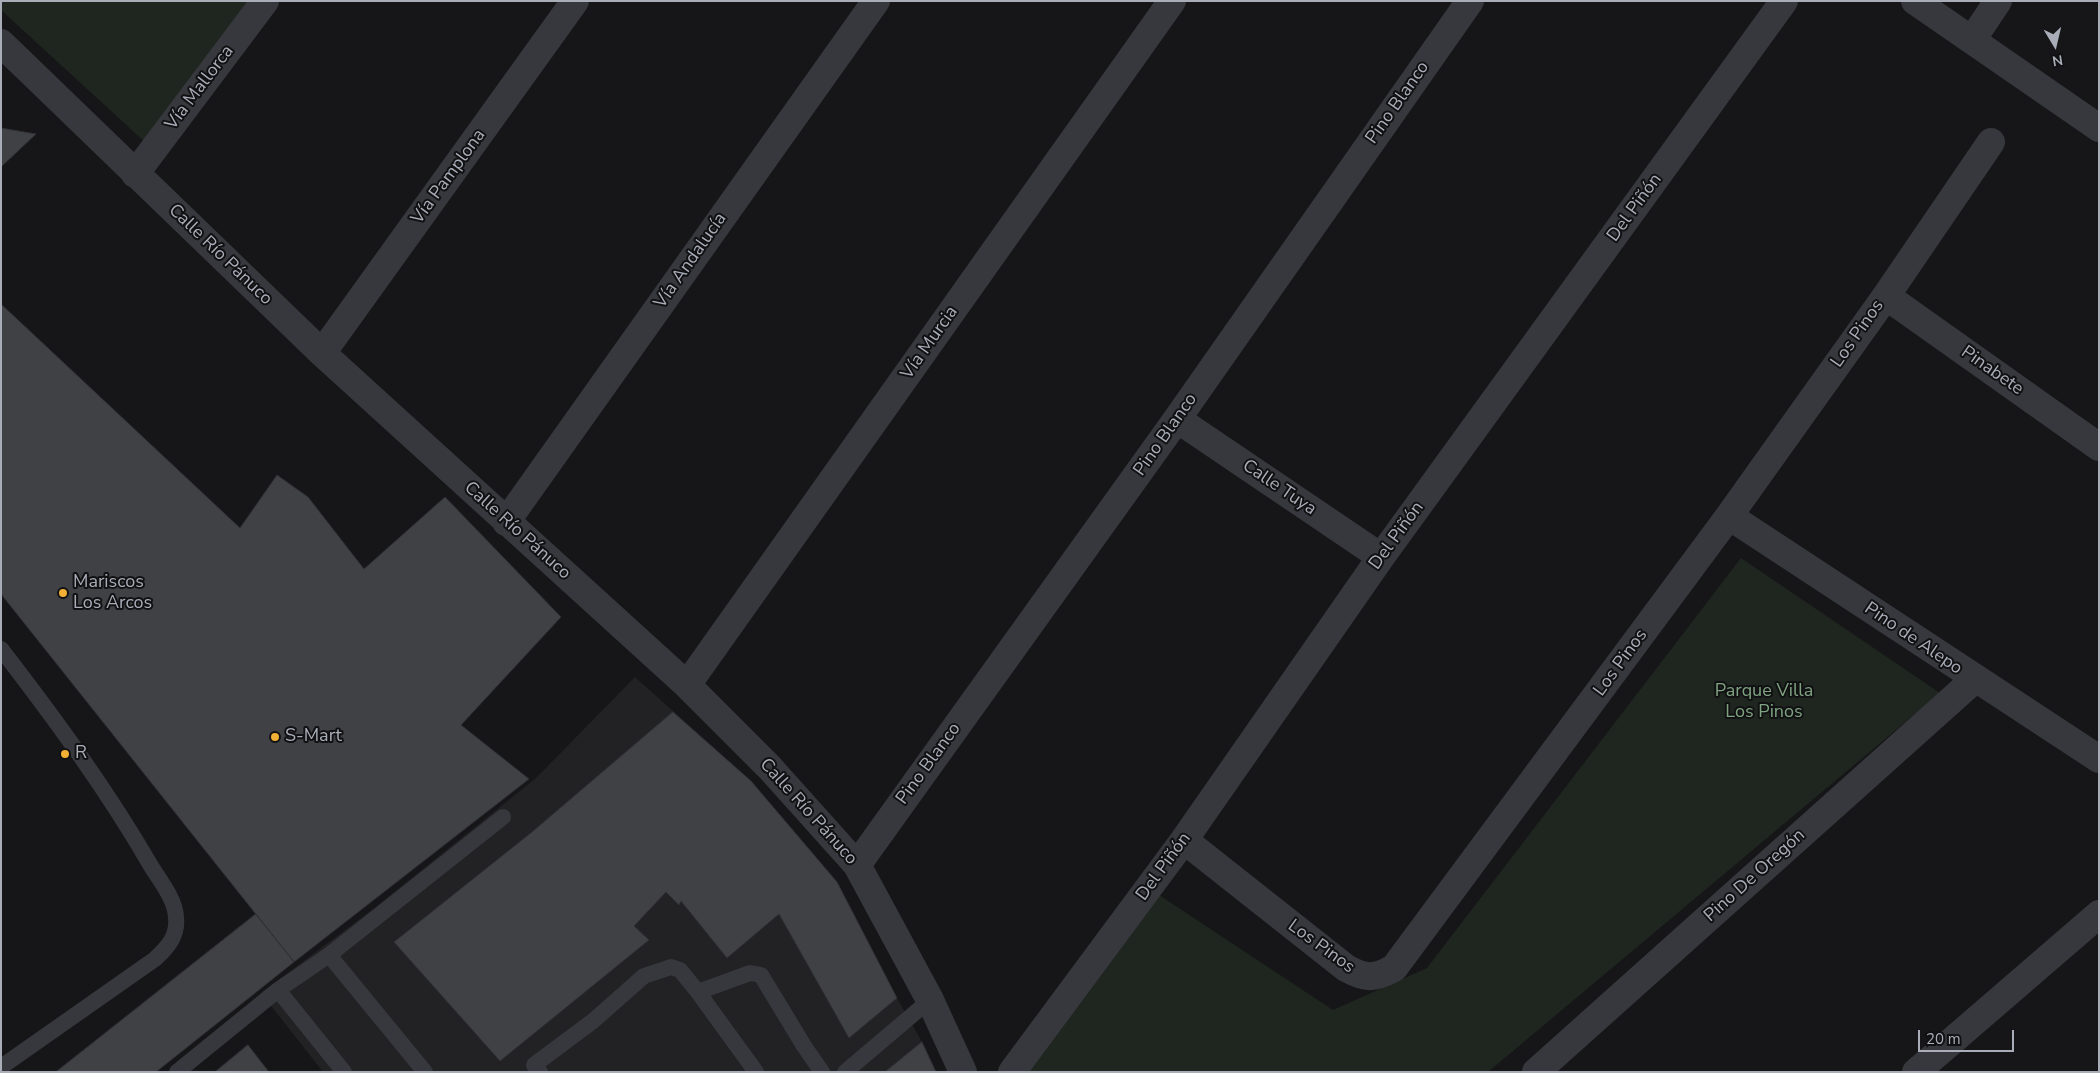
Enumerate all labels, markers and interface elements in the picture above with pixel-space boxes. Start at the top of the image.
north arrow [2030,20,2080,70]
street label: Vía Mallorca [161,41,239,135]
text: N [2051,50,2064,71]
street label: Pino Blanco [1362,58,1434,148]
street label: Vía Pamplona [407,125,491,229]
street label: Del Piñón [1603,170,1667,246]
street label: Calle Río Pánuco [164,200,276,310]
street label: Vía Andalucía [650,209,732,313]
street label: Los Pinos [1827,296,1889,372]
street label: Vía Murcia [897,302,963,384]
street label: Pinabete [1957,342,2027,400]
street label: Pino Blanco [1130,390,1202,480]
street label: Calle Tuya [1238,455,1320,521]
street label: Calle Río Pánuco [459,477,575,585]
street label: Del Piñón [1365,498,1429,574]
place label: Mariscos Los Arcos [73,572,152,614]
marker: Mariscos Los Arcos [57,587,69,599]
street label: Pino de Alepo [1860,598,1966,680]
street label: Los Pinos [1590,625,1652,701]
park label: Parque Villa Los Pinos [1715,681,1813,724]
street label: Pino Blanco [892,719,966,809]
place label: S-Mart [285,726,342,748]
marker: S-Mart [269,731,281,743]
place label: R [75,743,87,765]
marker: R [59,748,71,760]
street label: Calle Río Pánuco [754,754,862,870]
street label: Pino De Oregón [1700,825,1810,927]
street label: Del Piñón [1132,829,1196,905]
street label: Los Pinos [1283,916,1359,978]
scale bar [1920,1020,2016,1052]
text: 20 m [1926,1029,1961,1049]

